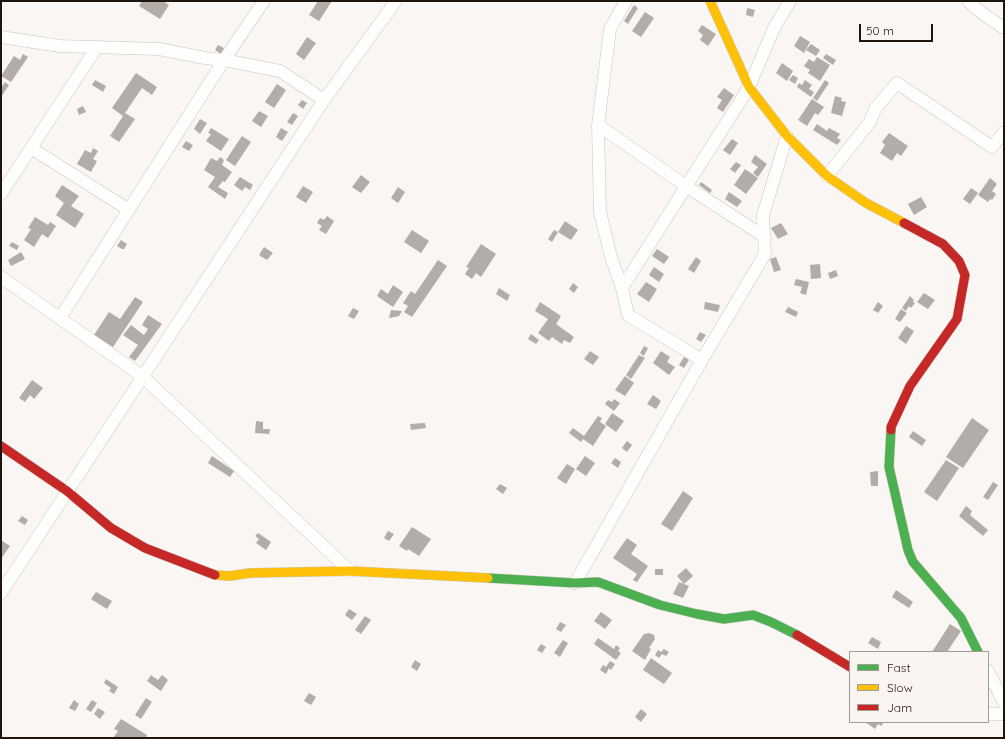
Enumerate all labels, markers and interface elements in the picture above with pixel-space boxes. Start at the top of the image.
scale bar [861,16,935,42]
text: 50 m [866,23,894,38]
legend [849,651,989,723]
text: Fast [887,660,911,675]
text: Slow [887,680,913,695]
text: Jam [887,700,912,715]

